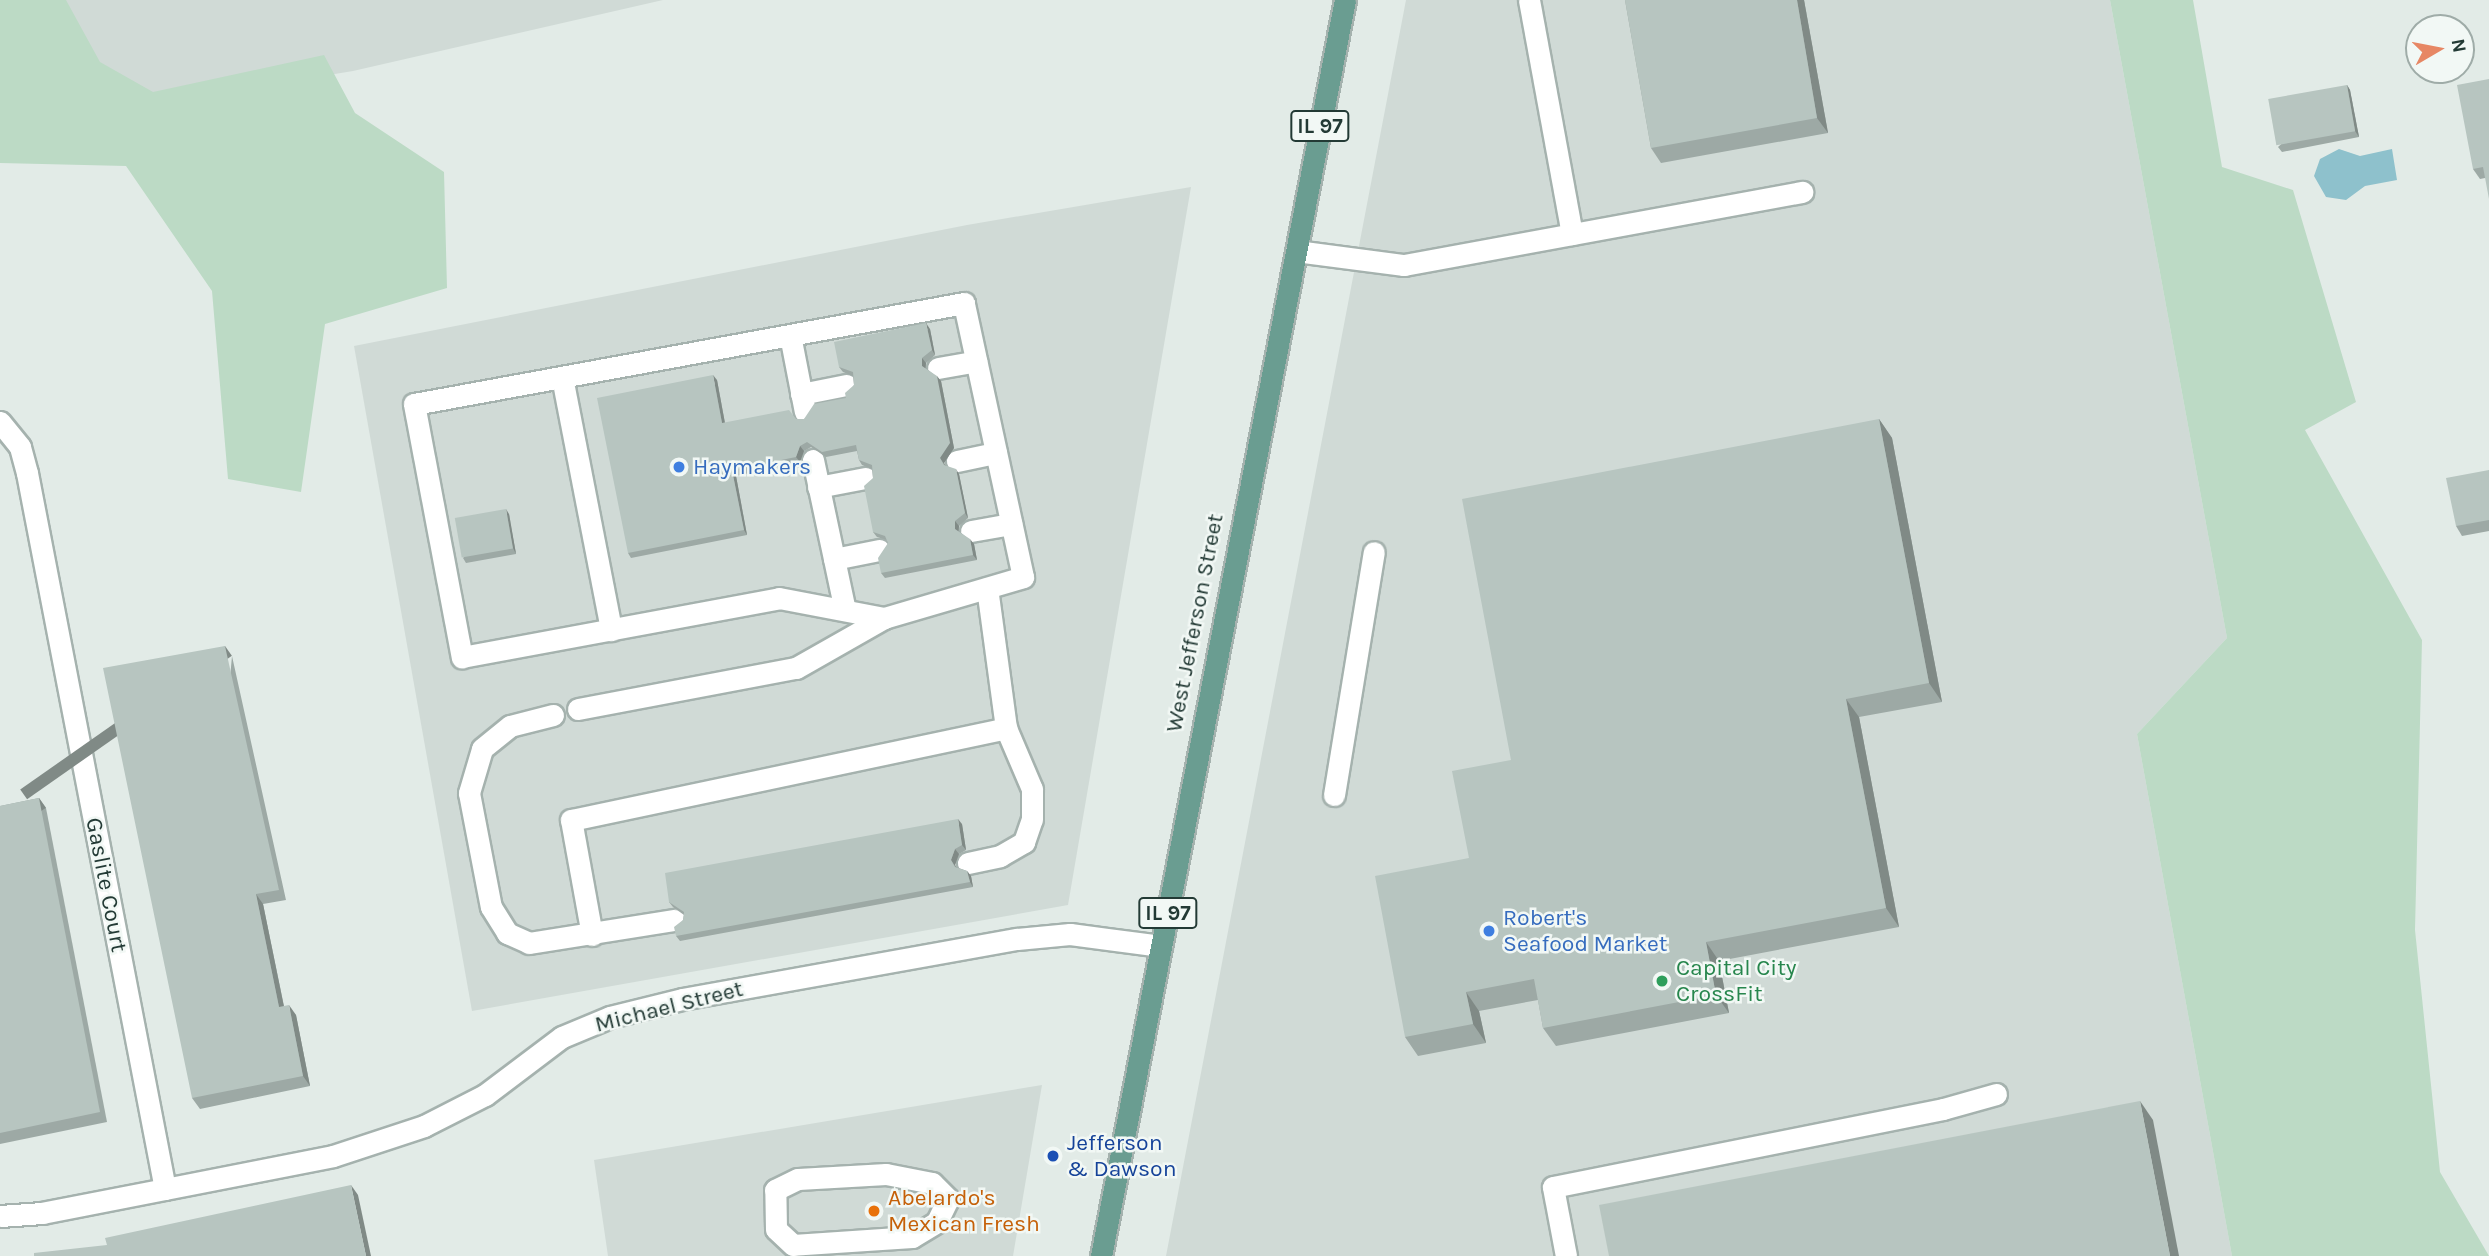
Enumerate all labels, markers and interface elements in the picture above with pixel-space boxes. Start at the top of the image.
north arrow [2405,14,2475,84]
text: N [2447,37,2471,54]
road number: IL 97 [1290,108,1350,144]
place label: Haymakers [693,453,811,481]
marker: Haymakers [671,459,687,475]
street label: West Jefferson Street [1160,511,1230,735]
street label: Gaslite Court [79,815,133,955]
road number: IL 97 [1138,895,1198,930]
place label: Robert's Seafood Market [1503,904,1667,958]
marker: Robert's Seafood Market [1481,923,1497,939]
place label: Capital City CrossFit [1676,954,1797,1008]
marker: Capital City CrossFit [1654,973,1670,989]
street label: Michael Street [592,975,746,1039]
place label: Jefferson & Dawson [1067,1129,1177,1183]
marker: Jefferson & Dawson [1045,1148,1061,1164]
place label: Abelardo's Mexican Fresh [888,1184,1040,1238]
marker: Abelardo's Mexican Fresh [866,1203,882,1219]

